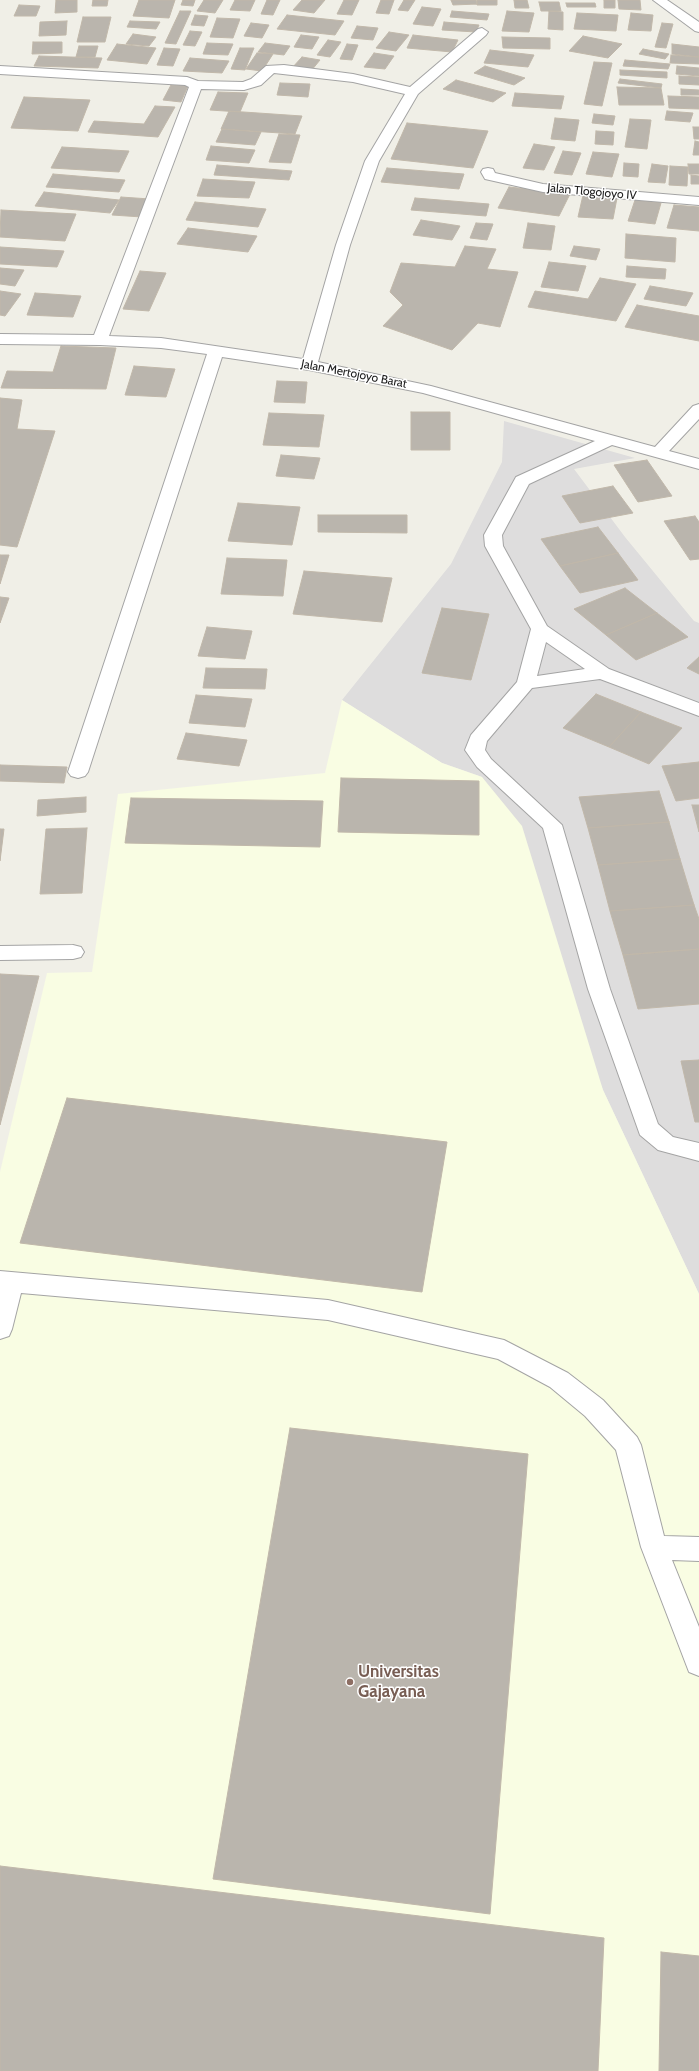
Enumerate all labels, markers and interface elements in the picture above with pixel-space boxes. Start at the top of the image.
street label: Jalan Tlogojoyo IV [547,181,637,203]
street label: Jalan Mertojoyo Barat [300,357,408,391]
place label: Universitas Gajayana [358,1662,439,1702]
marker: Universitas Gajayana [345,1677,355,1687]

